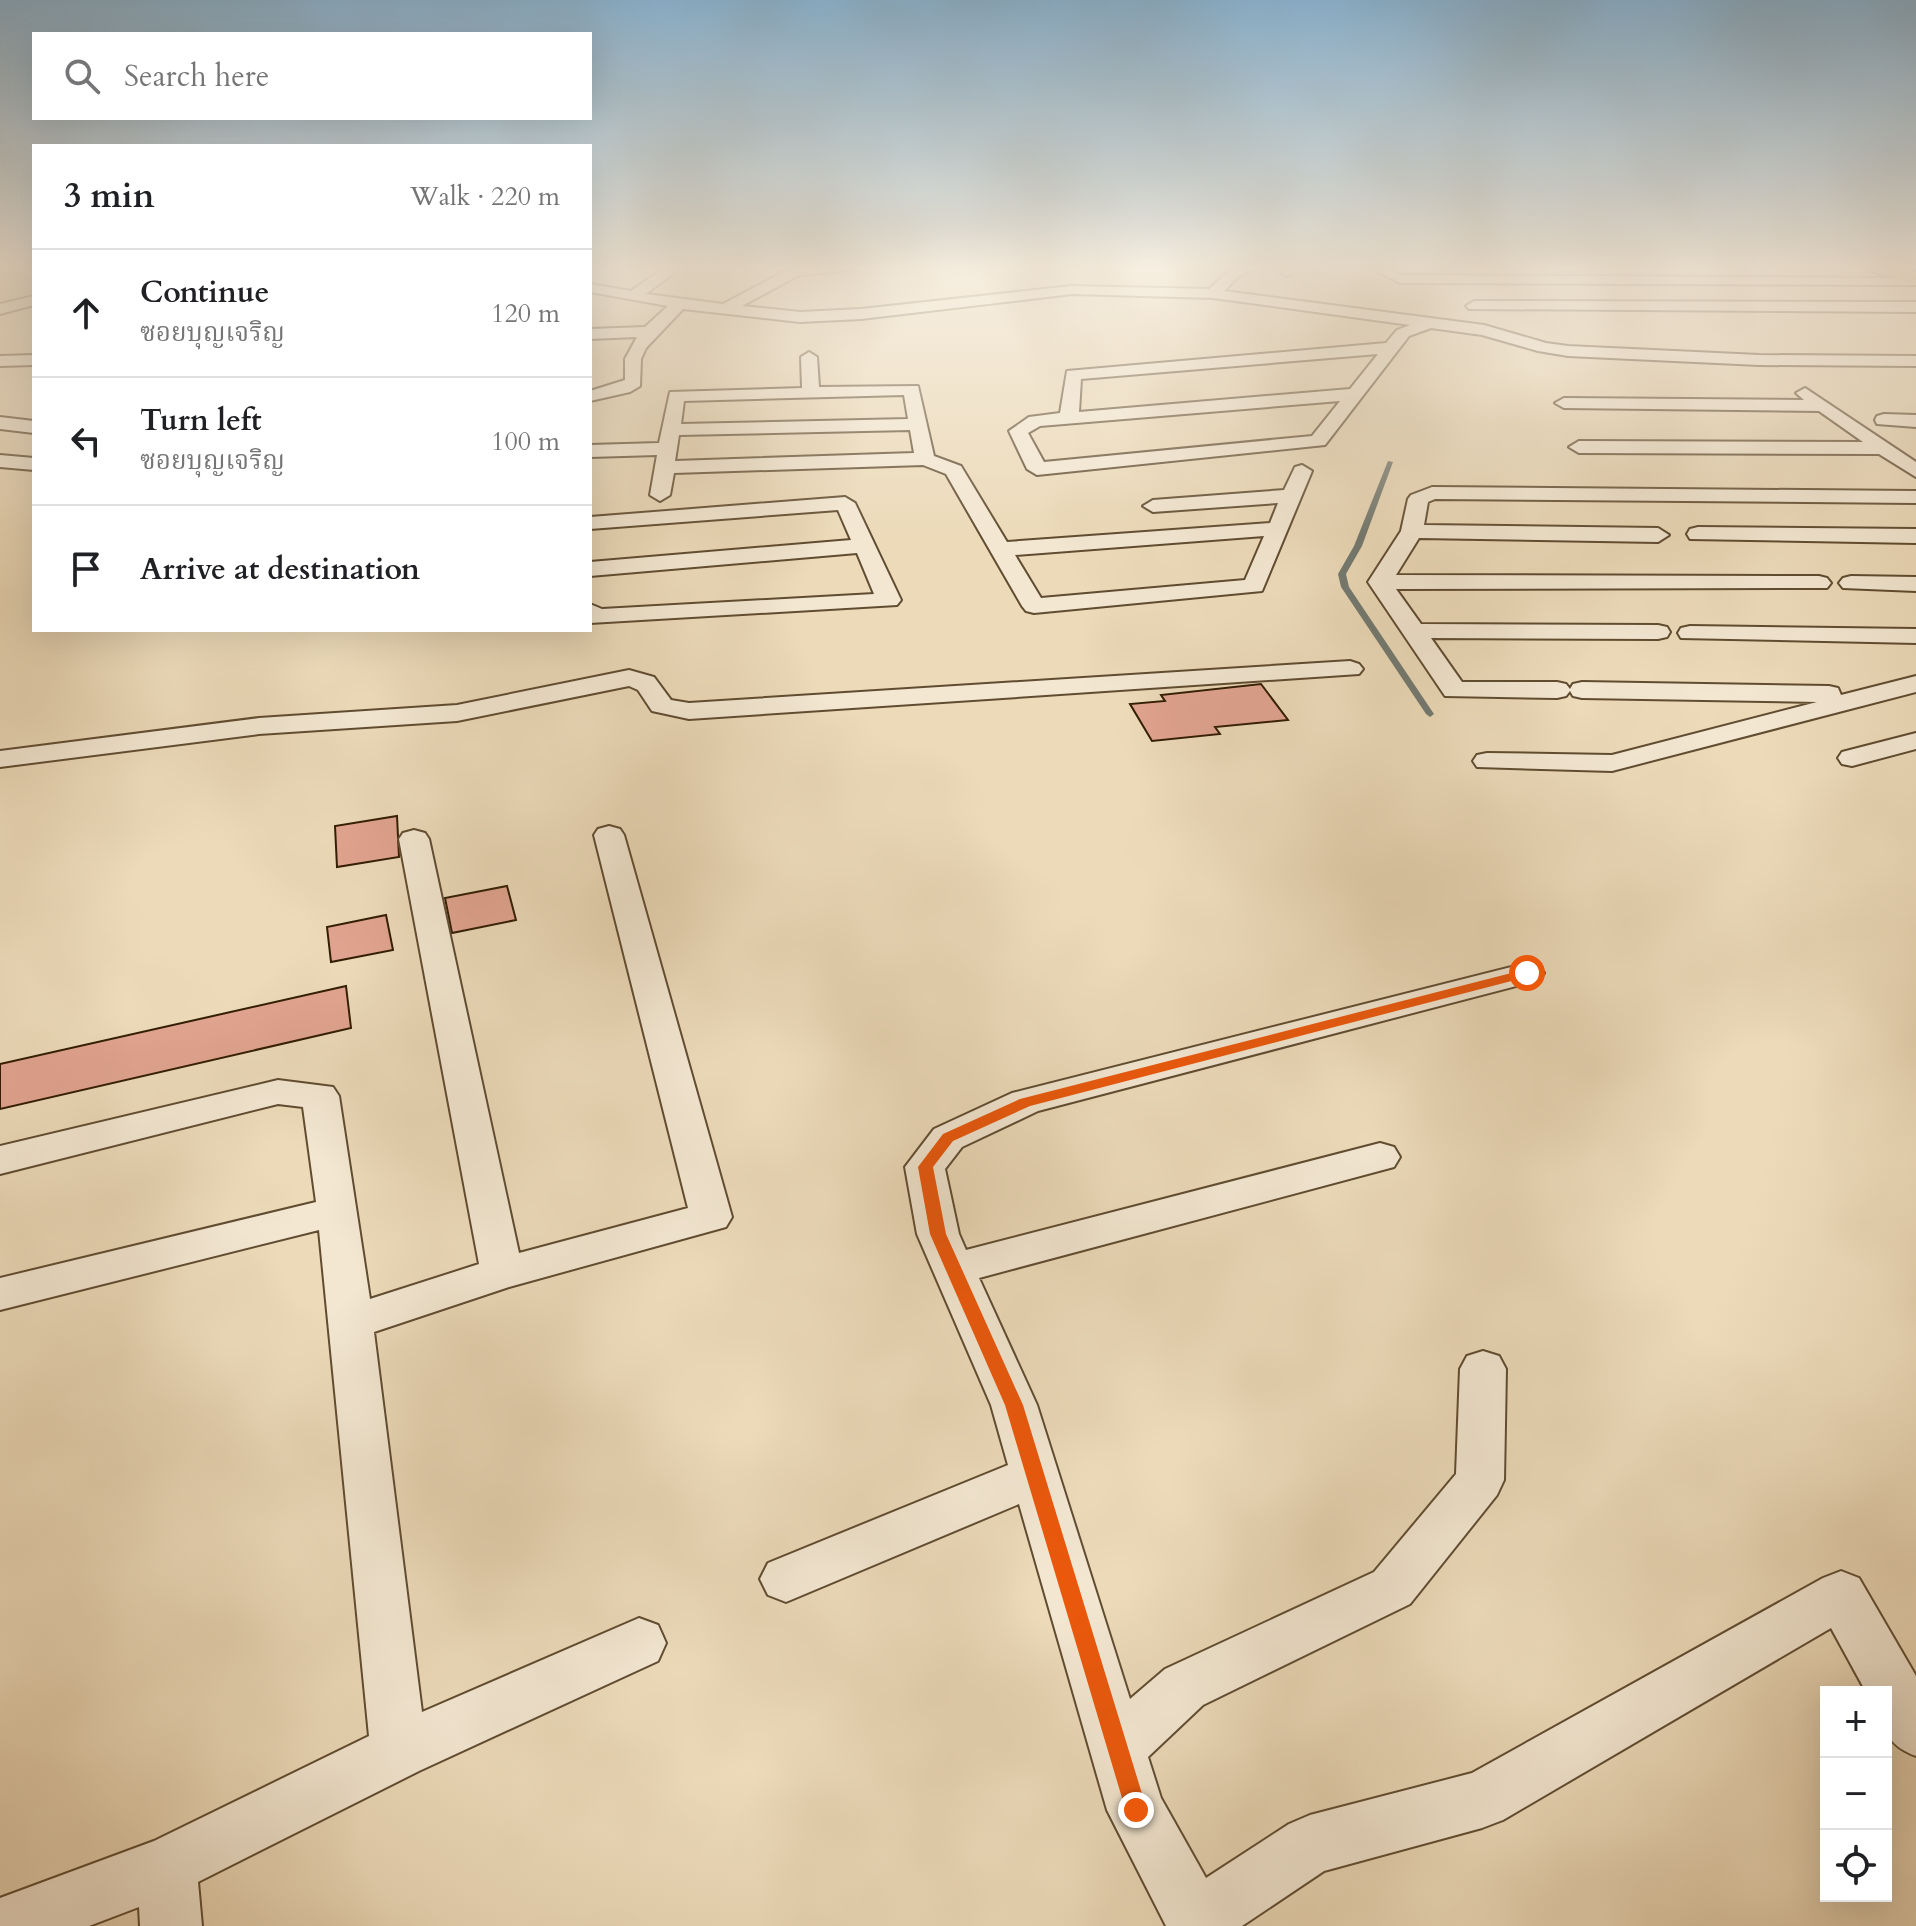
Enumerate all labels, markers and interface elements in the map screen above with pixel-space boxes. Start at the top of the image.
search box [32,32,592,120]
icon: search [60,54,104,98]
text: Search here [124,56,269,97]
text: 3 min [64,173,155,219]
text: Walk · 220 m [410,179,560,214]
text: Continue [140,272,269,313]
icon: ahead [64,291,108,335]
text: 120 m [491,296,560,331]
text: ซอยบุญเจริญ [140,315,285,350]
text: Turn left [140,400,262,441]
icon: left [64,419,108,463]
text: 100 m [491,424,560,459]
text: ซอยบุญเจริญ [140,443,285,478]
icon: arrive [64,547,108,591]
text: Arrive at destination [140,549,420,590]
route start [1509,955,1545,991]
map controls [1820,1686,1892,1902]
button: + [1820,1686,1892,1758]
button: − [1820,1758,1892,1830]
route end [1118,1792,1154,1828]
button: locate [1820,1830,1892,1902]

